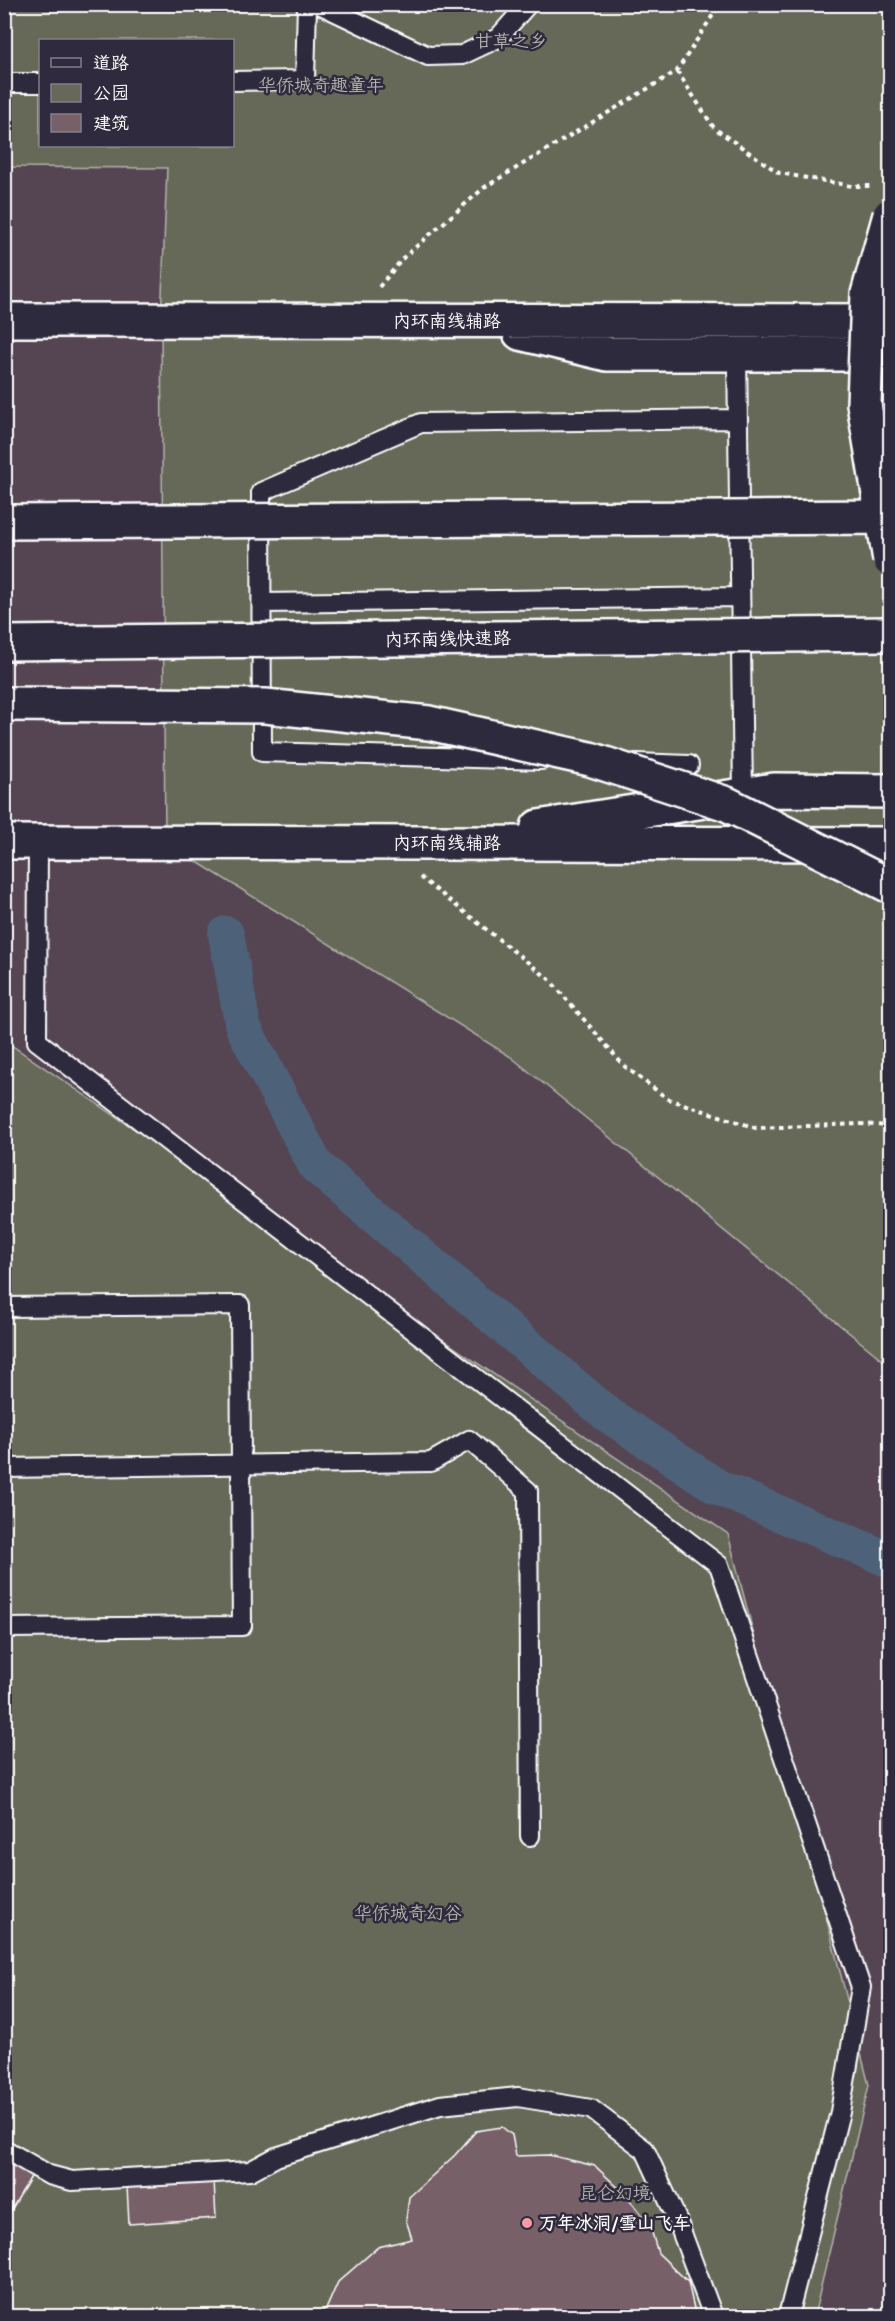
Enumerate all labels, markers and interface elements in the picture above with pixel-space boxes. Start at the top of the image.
park label: 甘草之乡 [475,30,547,54]
legend [39,39,234,147]
text: 道路 [93,52,129,76]
park label: 华侨城奇趣童年 [258,74,384,98]
text: 公园 [93,82,129,106]
text: 建筑 [93,112,129,136]
street label: 内环南线辅路 [393,310,501,334]
street label: 内环南线快速路 [385,627,511,653]
street label: 内环南线辅路 [393,832,501,856]
park label: 华侨城奇幻谷 [354,1902,462,1926]
park label: 昆仑幻境 [579,2182,651,2206]
place label: 万年冰洞/雪山飞车 [539,2212,691,2236]
marker: 万年冰洞/雪山飞车 [520,2216,534,2230]

